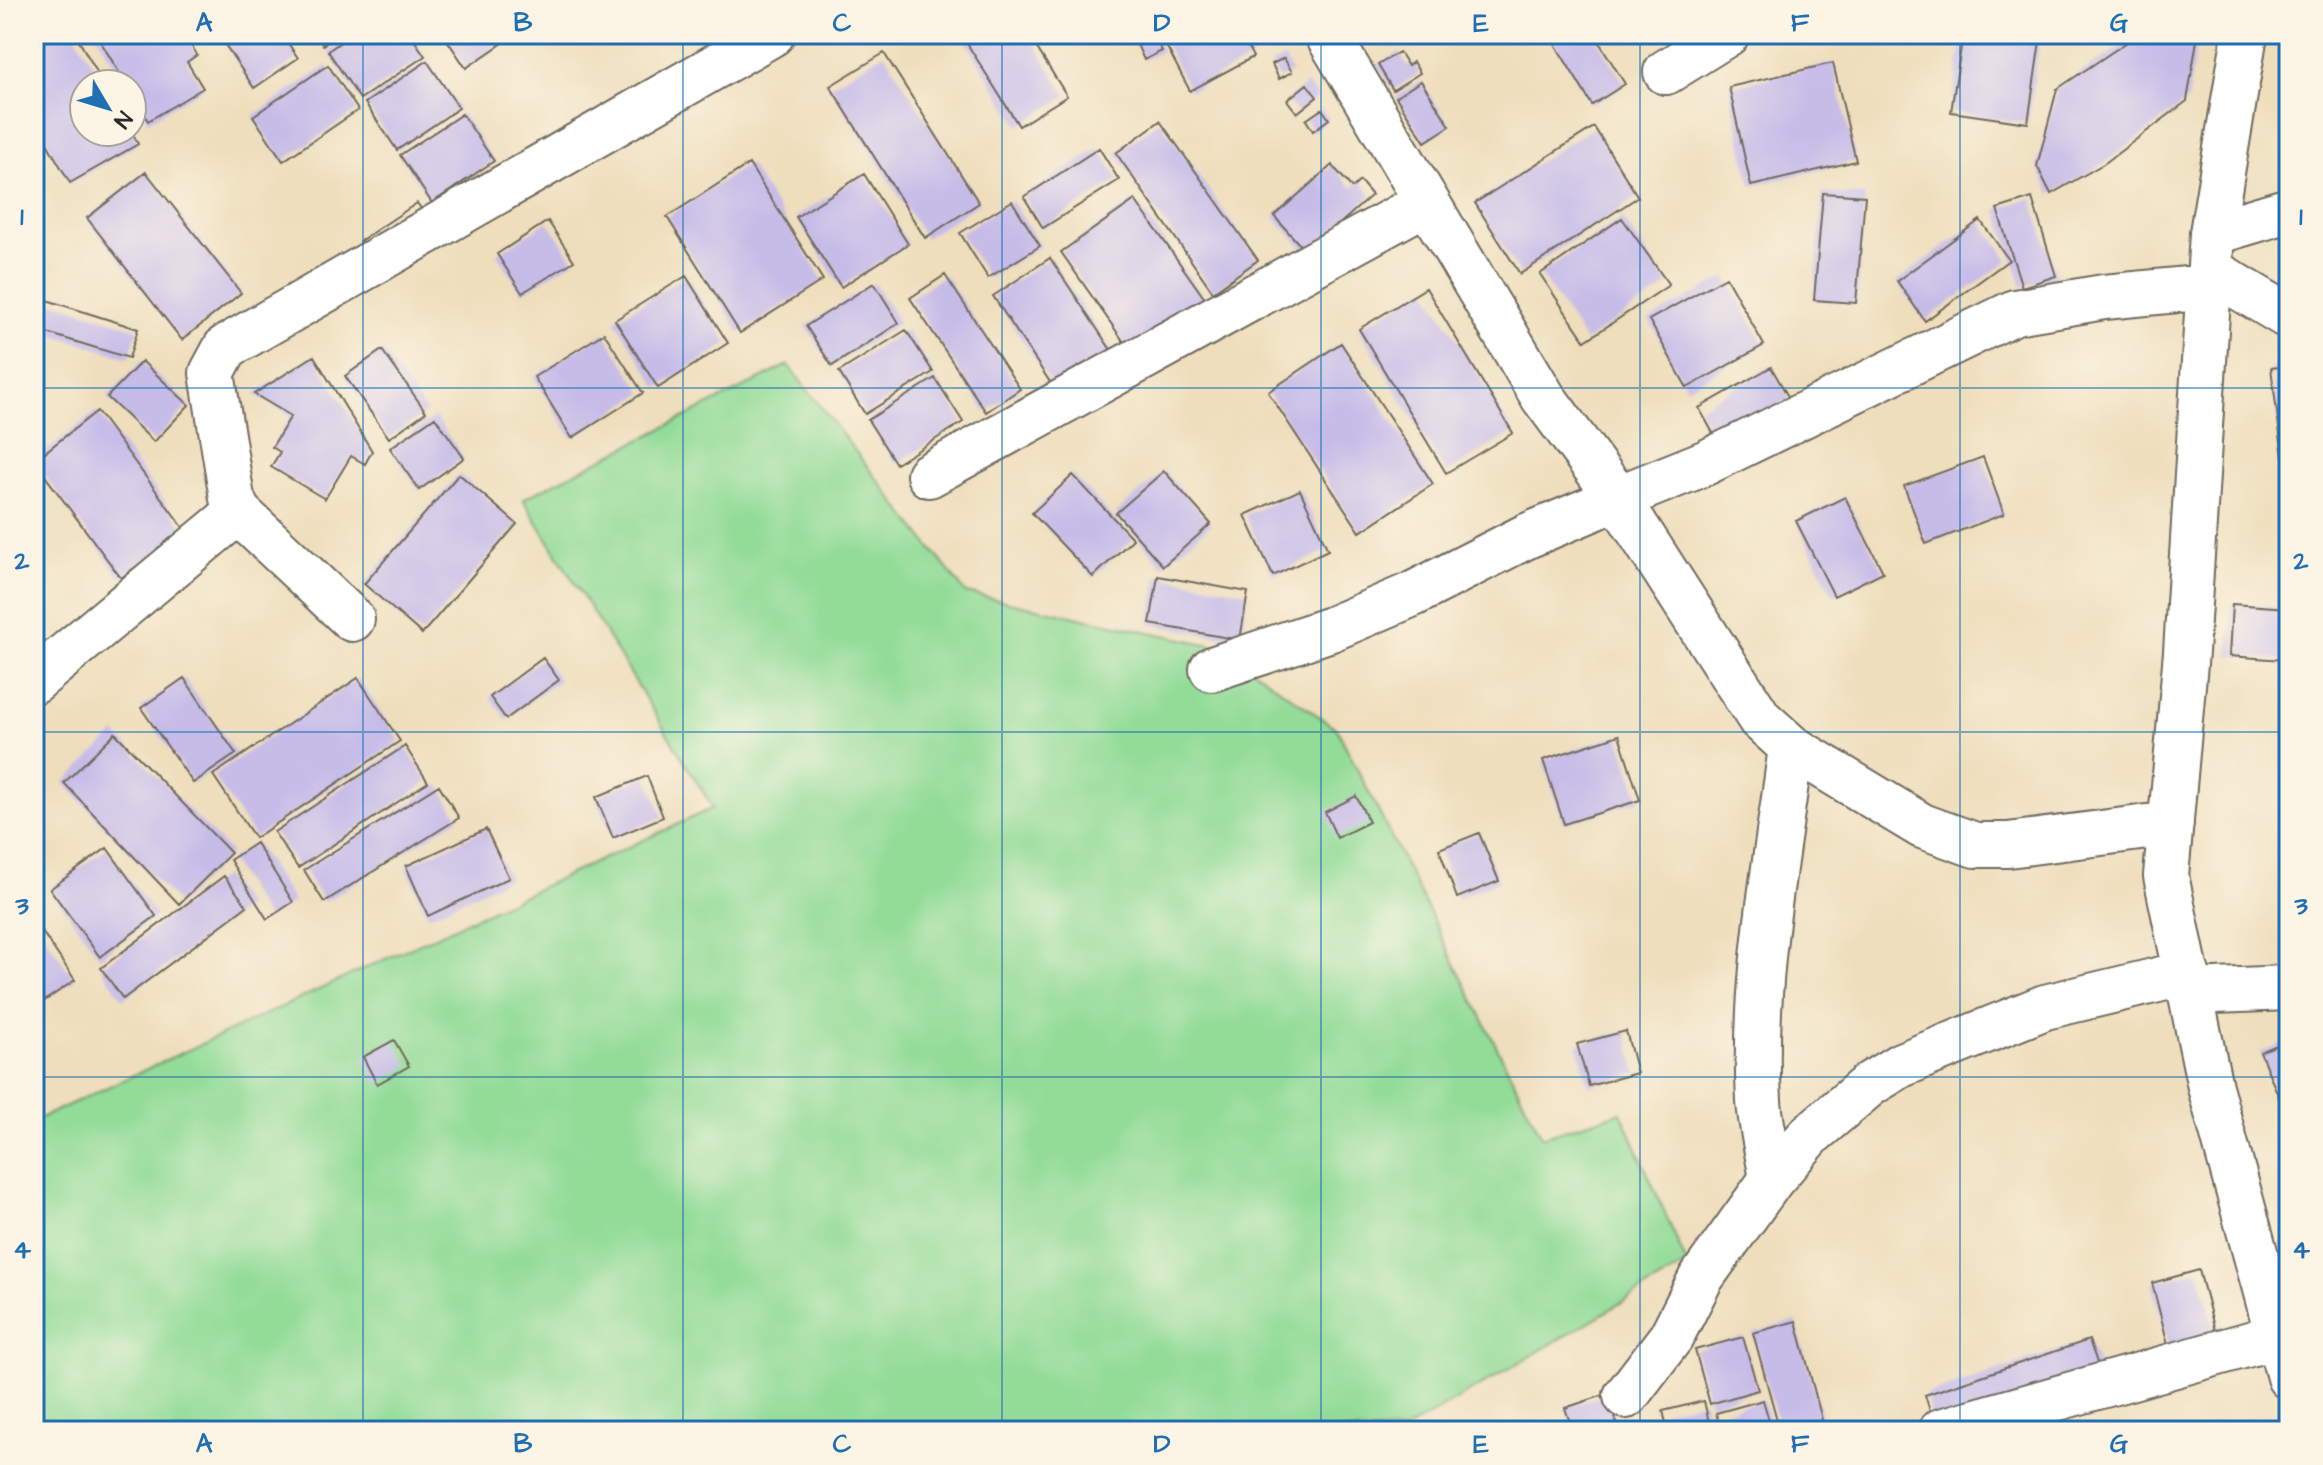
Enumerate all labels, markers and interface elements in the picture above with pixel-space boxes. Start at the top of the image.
text: A [196,5,213,41]
text: B [514,5,533,41]
text: C [833,5,852,41]
text: D [1154,5,1171,41]
text: E [1473,5,1489,41]
text: F [1791,5,1810,41]
text: G [2110,5,2128,41]
north arrow [68,68,148,148]
text: N [106,104,139,135]
text: 1 [20,199,24,235]
text: 1 [2299,199,2303,235]
text: 2 [14,543,30,579]
text: 2 [2293,543,2309,579]
text: 3 [14,888,29,924]
text: 3 [2293,888,2308,924]
text: 4 [13,1232,31,1268]
text: 4 [2292,1232,2310,1268]
text: A [196,1426,213,1462]
text: B [514,1426,533,1462]
text: C [833,1426,852,1462]
text: D [1154,1426,1171,1462]
text: E [1473,1426,1489,1462]
text: F [1791,1426,1810,1462]
text: G [2110,1426,2128,1462]

